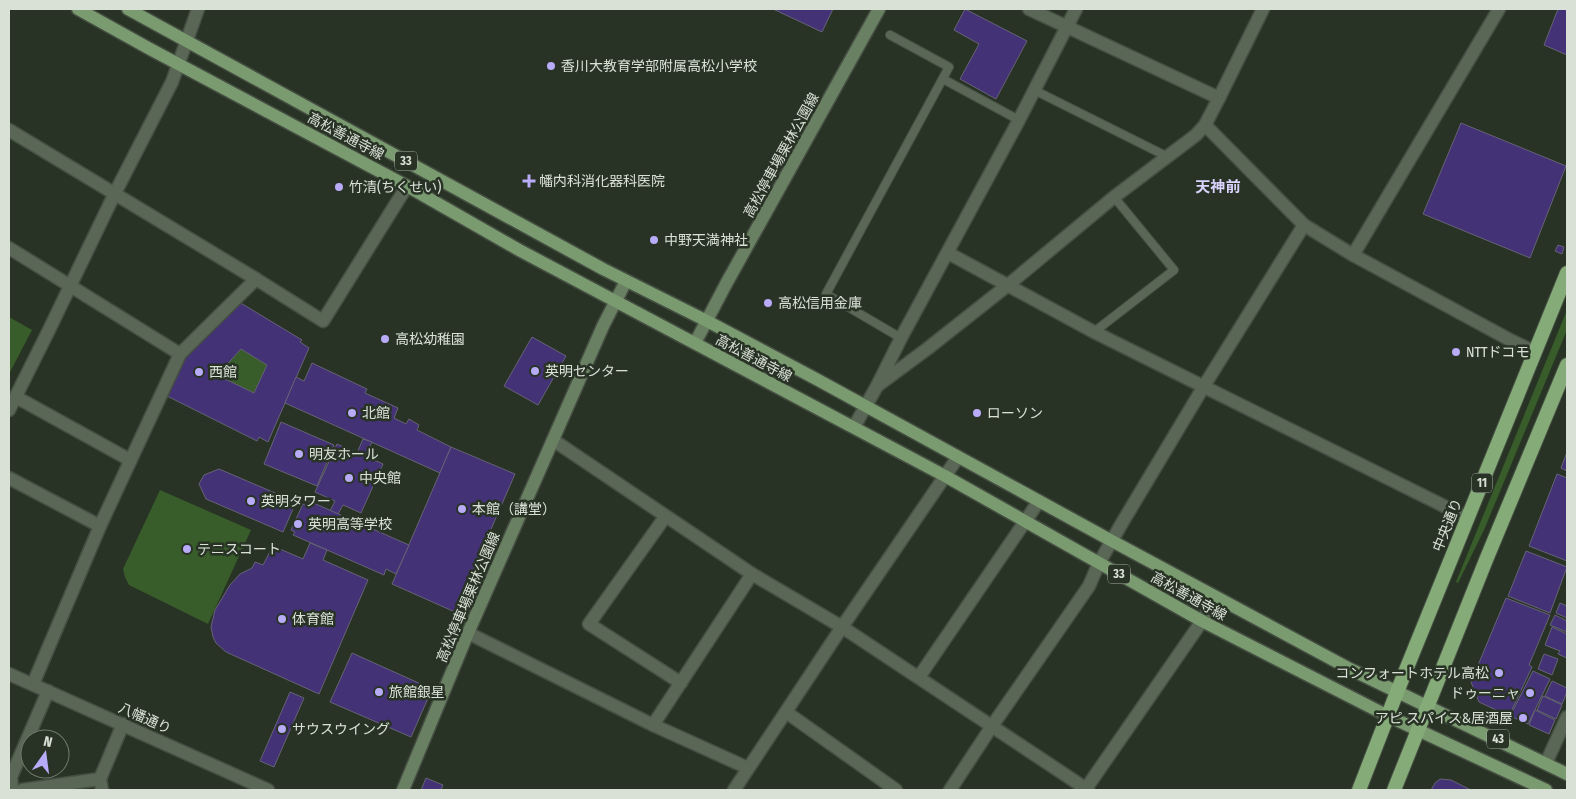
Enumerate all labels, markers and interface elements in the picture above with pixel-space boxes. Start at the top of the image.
place label: 香川大教育学部附属高松小学校 [561,58,757,75]
marker: 香川大教育学部附属高松小学校 [545,60,557,72]
street label: 高松停車場栗林公園線 [740,90,823,221]
street label: 高松善通寺線 [305,109,387,164]
road number: 33 [395,152,417,170]
place label: 幡内科消化器科医院 [539,173,665,190]
marker: 幡内科消化器科医院 [523,175,535,187]
district label: 天神前 [1195,178,1241,196]
place label: 竹清(ちくせい) [349,179,441,196]
marker: 竹清(ちくせい) [333,181,345,193]
place label: 中野天満神社 [664,232,748,249]
marker: 中野天満神社 [648,234,660,246]
place label: 高松信用金庫 [778,295,862,312]
marker: 高松信用金庫 [762,297,774,309]
place label: 高松幼稚園 [395,331,465,348]
street label: 高松善通寺線 [713,331,795,386]
marker: 高松幼稚園 [379,333,391,345]
place label: NTTドコモ [1466,344,1529,361]
marker: NTTドコモ [1450,346,1462,358]
place label: 英明センター [545,363,629,380]
place label: 西館 [209,364,237,381]
marker: 英明センター [529,365,541,377]
marker: 西館 [193,366,205,378]
place label: 北館 [362,405,390,422]
place label: ローソン [987,405,1043,422]
marker: 北館 [346,407,358,419]
marker: ローソン [971,407,983,419]
place label: 明友ホール [309,446,379,463]
marker: 明友ホール [293,448,305,460]
place label: 中央館 [359,470,401,487]
marker: 中央館 [343,472,355,484]
road number: 11 [1472,473,1492,492]
place label: 英明タワー [261,493,331,510]
marker: 英明タワー [245,495,257,507]
street label: 中央通り [1429,496,1466,554]
place label: 本館（講堂） [472,501,556,518]
marker: 本館（講堂） [456,503,468,515]
place label: 英明高等学校 [308,516,392,533]
marker: 英明高等学校 [292,518,304,530]
street label: 高松停車場栗林公園線 [433,529,504,665]
place label: テニスコート [197,541,281,558]
marker: テニスコート [181,543,193,555]
road number: 33 [1108,564,1130,584]
street label: 高松善通寺線 [1148,569,1230,624]
place label: 体育館 [292,611,334,628]
marker: 体育館 [276,613,288,625]
place label: コンフォートホテル高松 [1335,665,1489,682]
marker: コンフォートホテル高松 [1493,667,1505,679]
place label: 旅館銀星 [389,684,445,701]
place label: ドゥーニャ [1450,685,1520,702]
marker: 旅館銀星 [373,686,385,698]
marker: ドゥーニャ [1524,687,1536,699]
street label: 八幡通り [116,699,174,738]
place label: アピ スパイス&居酒屋 [1375,710,1513,727]
marker: アピ スパイス&居酒屋 [1517,712,1529,724]
place label: サウスウイング [292,721,390,738]
marker: サウスウイング [276,723,288,735]
north arrow [20,729,70,779]
road number: 43 [1487,730,1509,749]
text: N [42,733,54,751]

